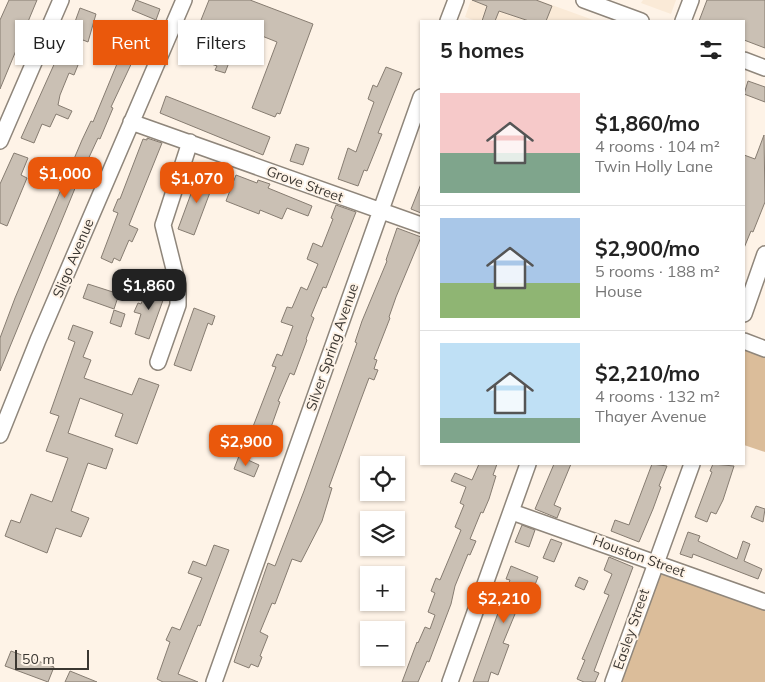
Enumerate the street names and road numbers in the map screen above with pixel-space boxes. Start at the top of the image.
street label: Grove Street [264,162,346,206]
street label: Sligo Avenue [48,216,98,300]
street label: Silver Spring Avenue [302,281,362,413]
street label: Houston Street [590,531,688,581]
street label: Easley Street [609,586,653,672]

